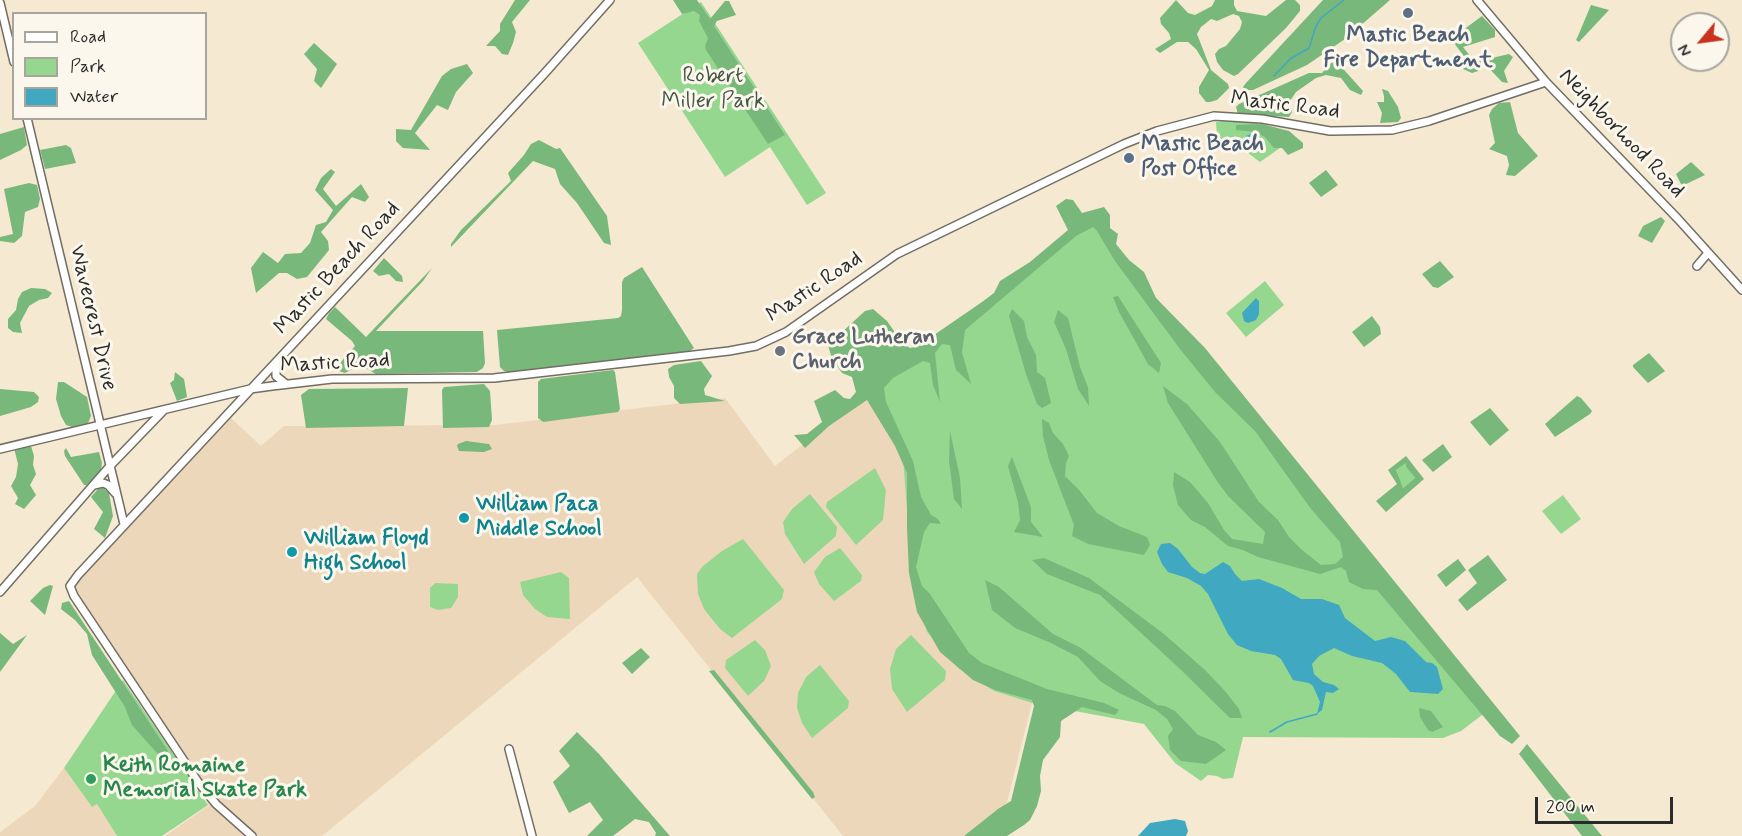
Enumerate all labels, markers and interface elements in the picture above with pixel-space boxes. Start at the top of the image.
marker: Mastic Beach Fire Department [1401,6,1415,20]
legend [12,12,207,120]
north arrow [1670,12,1730,72]
place label: Mastic Beach Fire Department [1323,23,1493,74]
text: Road [70,25,106,49]
text: N [1674,40,1697,60]
text: Park [70,55,106,79]
park label: Robert Miller Park [661,64,765,116]
street label: Neighborhood Road [1552,64,1690,204]
text: Water [70,85,118,109]
street label: Mastic Road [1229,86,1341,126]
place label: Mastic Beach Post Office [1141,132,1264,184]
marker: Mastic Beach Post Office [1122,151,1136,165]
street label: Mastic Beach Road [269,197,407,341]
street label: Wavecrest Drive [62,243,122,393]
street label: Mastic Road [762,246,868,330]
place label: Grace Lutheran Church [792,325,935,376]
marker: Grace Lutheran Church [773,344,787,358]
street label: Mastic Road [280,348,390,380]
place label: William Paca Middle School [476,492,602,544]
marker: William Paca Middle School [457,511,471,525]
place label: William Floyd High School [304,526,429,578]
marker: William Floyd High School [285,545,299,559]
place label: Keith Romaine Memorial Skate Park [103,753,307,804]
marker: Keith Romaine Memorial Skate Park [84,772,98,786]
scale bar [1538,785,1676,823]
text: 200 m [1546,795,1595,819]

